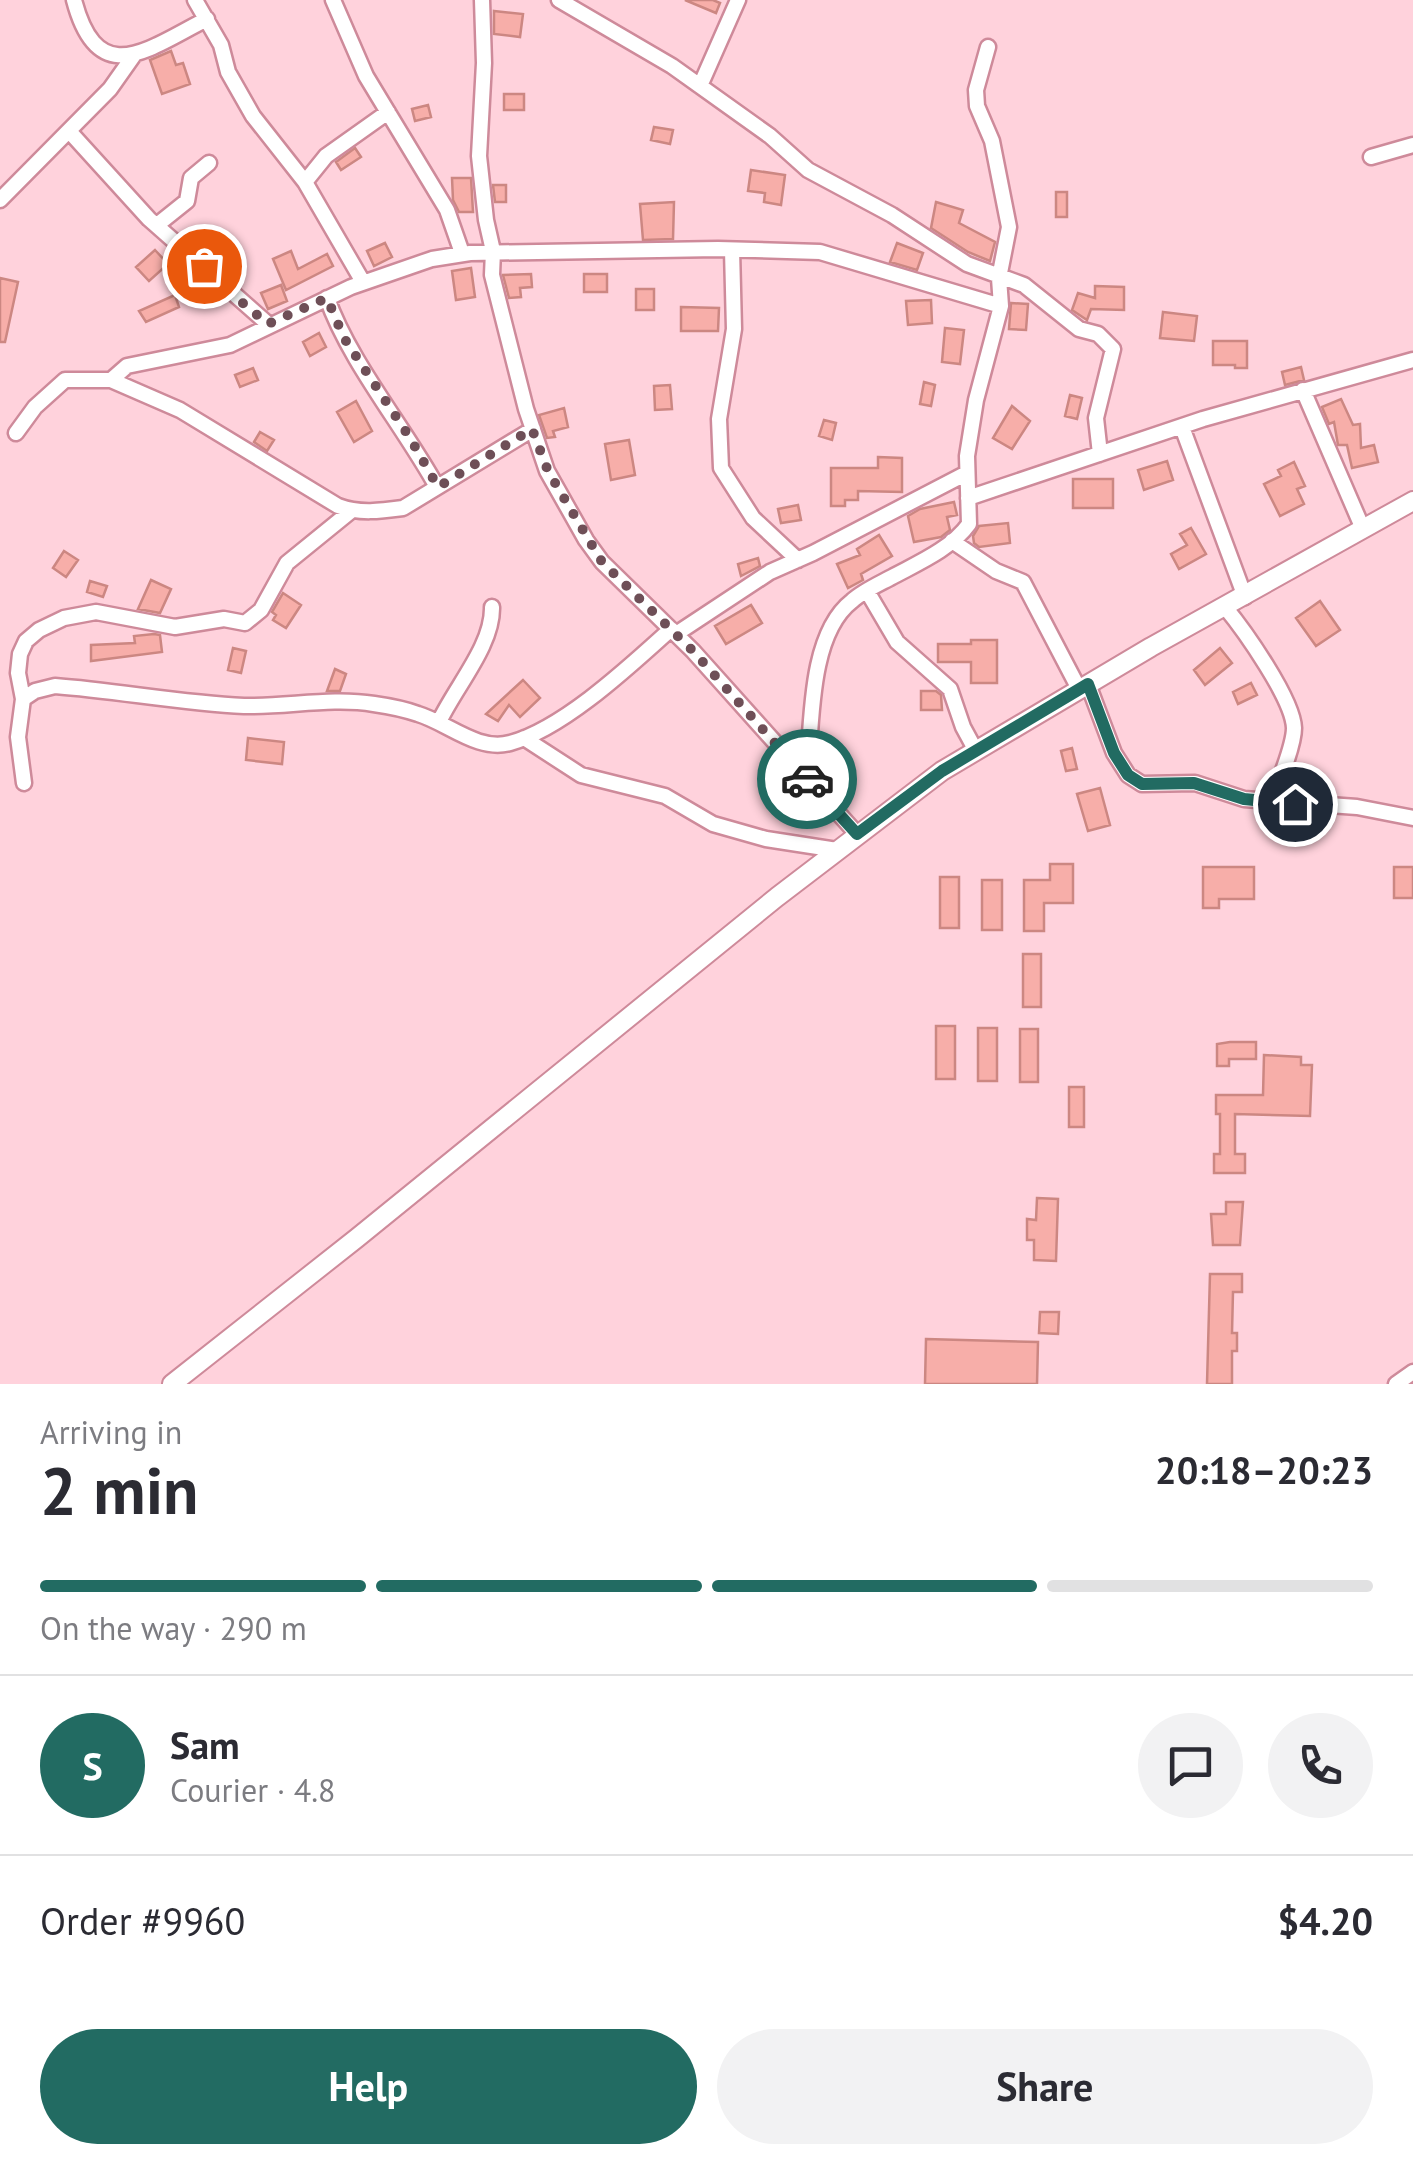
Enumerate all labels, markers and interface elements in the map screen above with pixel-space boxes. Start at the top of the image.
pin [162,224,247,309]
icon: bag [177,239,232,294]
courier [757,729,857,829]
icon: car [780,752,835,807]
pin [1253,762,1338,847]
icon: home [1268,777,1323,832]
text: Arriving in [40,1411,182,1453]
text: 20:18–20:23 [1155,1445,1373,1494]
text: 2 min [40,1448,199,1532]
text: On the way · 290 m [40,1607,307,1649]
button: chat [1138,1713,1243,1818]
button: phone [1268,1713,1373,1818]
text: Sam [170,1720,240,1769]
text: S [82,1741,103,1790]
text: Courier · 4.8 [170,1769,336,1811]
text: Order #9960 [40,1896,245,1945]
text: $4.20 [1277,1896,1373,1945]
button: Help [40,2029,697,2144]
button: Share [717,2029,1373,2144]

